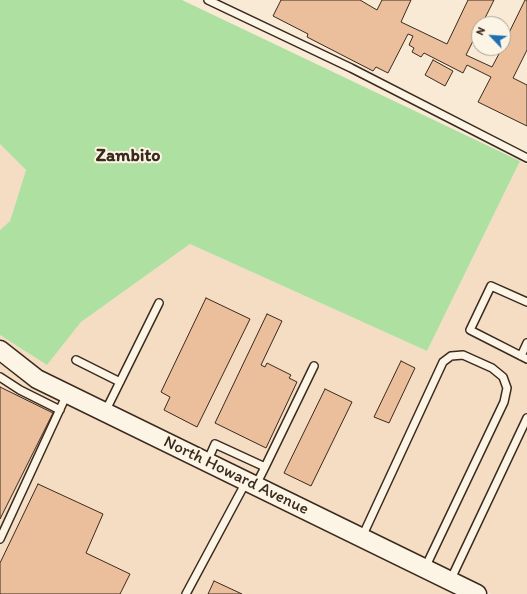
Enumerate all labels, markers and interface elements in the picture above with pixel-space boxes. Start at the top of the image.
north arrow [471,16,511,56]
text: N [473,25,488,37]
district label: Zambito [96,145,160,167]
street label: North Howard Avenue [160,432,312,520]

